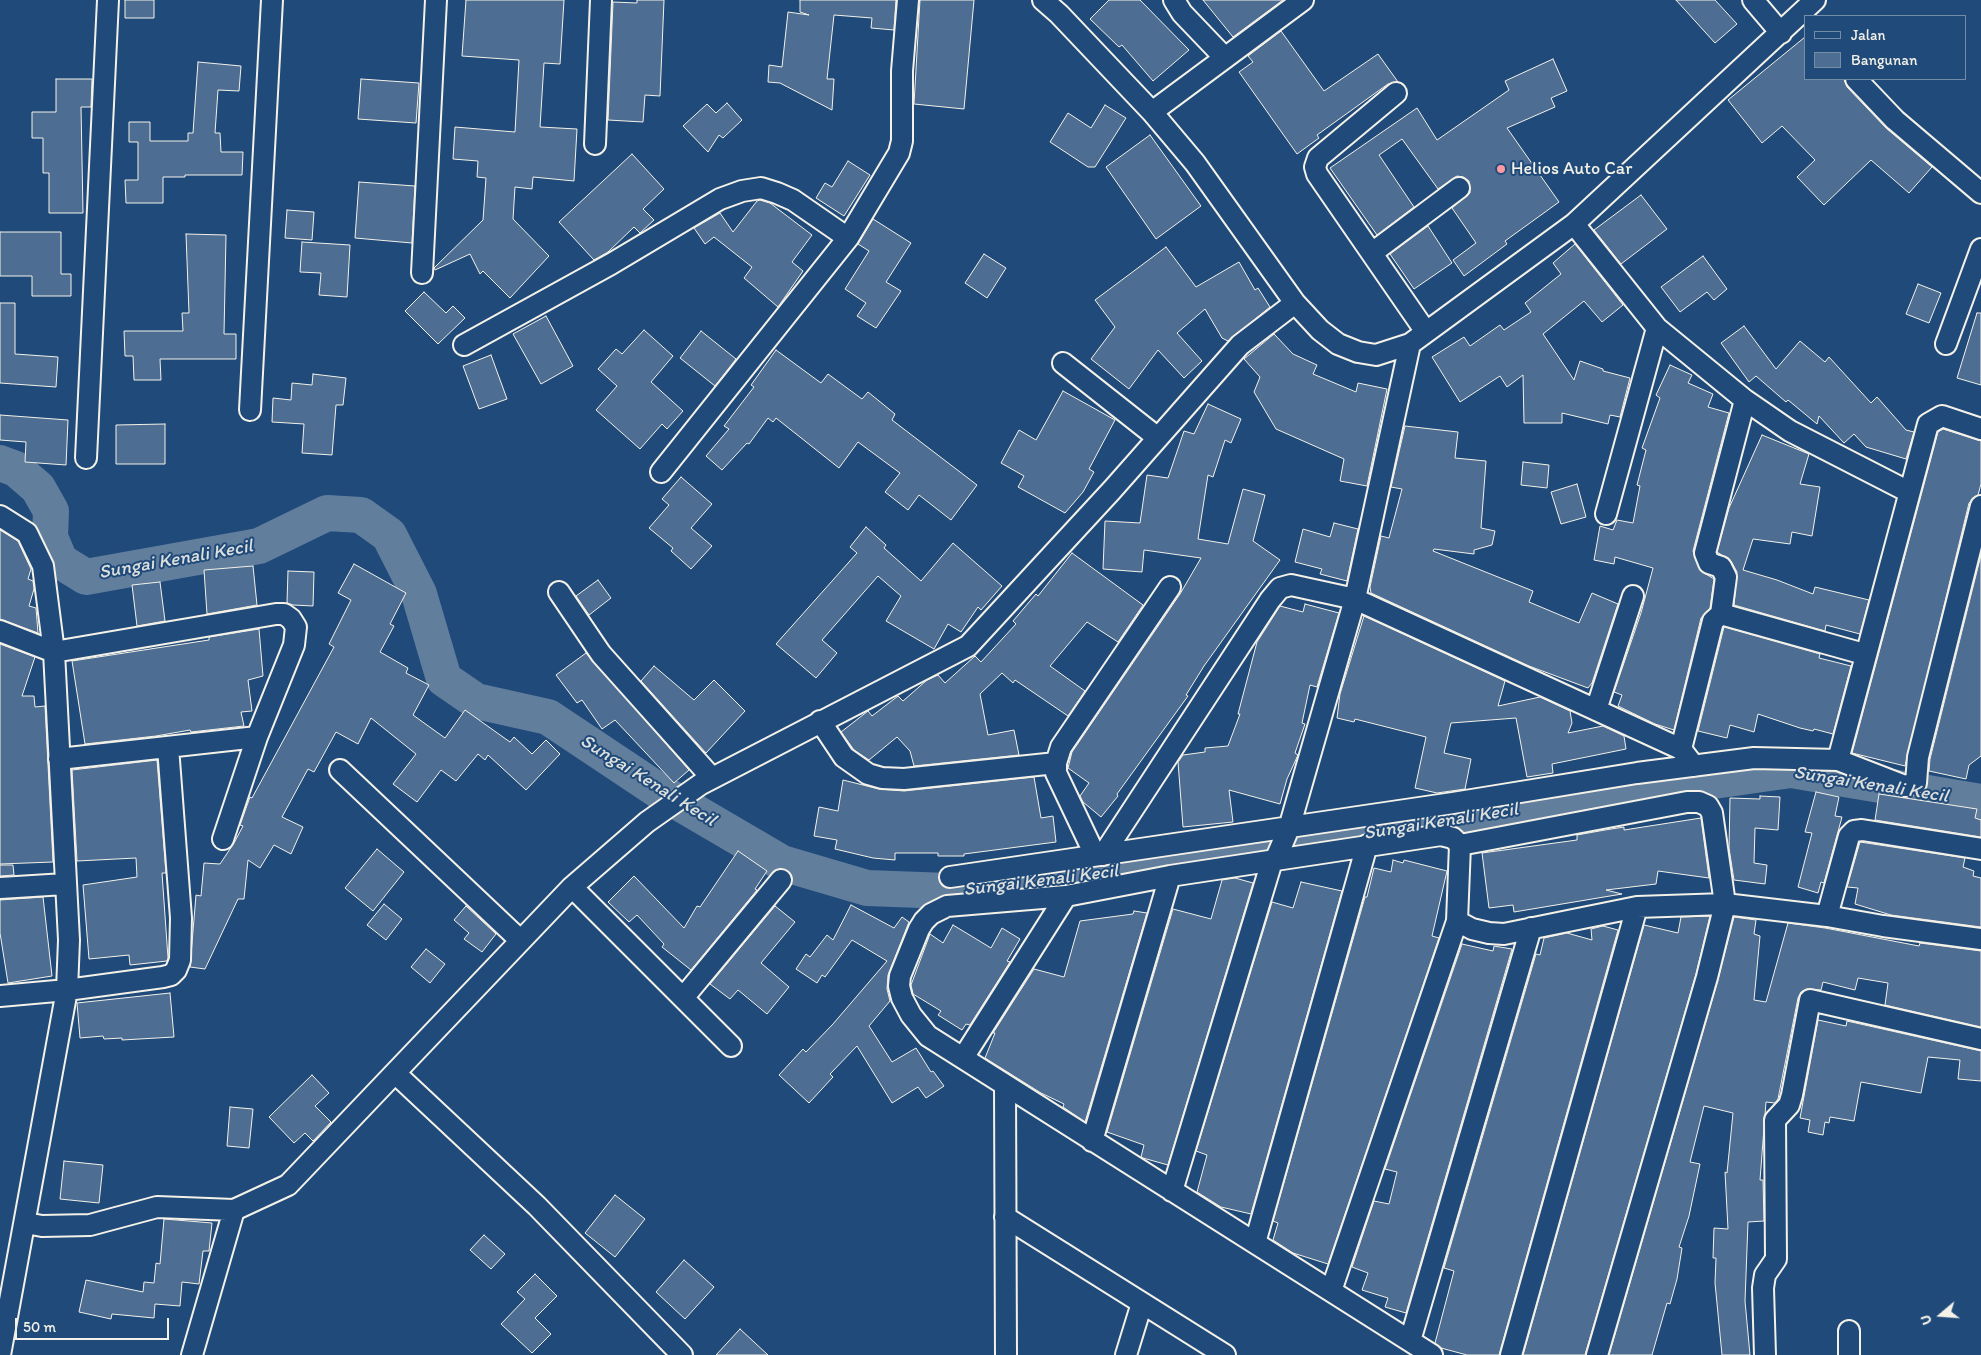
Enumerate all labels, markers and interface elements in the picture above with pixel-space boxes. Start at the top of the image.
legend [1804,15,1966,80]
text: Jalan [1851,26,1885,44]
text: Bangunan [1851,51,1918,69]
place label: Helios Auto Car [1511,158,1632,180]
marker: Helios Auto Car [1495,163,1507,175]
water label: Sungai Kenali Kecil [97,535,255,585]
water label: Sungai Kenali Kecil [576,730,720,832]
water label: Sungai Kenali Kecil [1792,762,1950,808]
water label: Sungai Kenali Kecil [1362,799,1520,845]
water label: Sungai Kenali Kecil [962,860,1120,902]
north arrow [1916,1290,1966,1340]
scale bar [18,1308,171,1340]
text: U [1917,1313,1936,1327]
text: 50 m [23,1318,56,1336]

